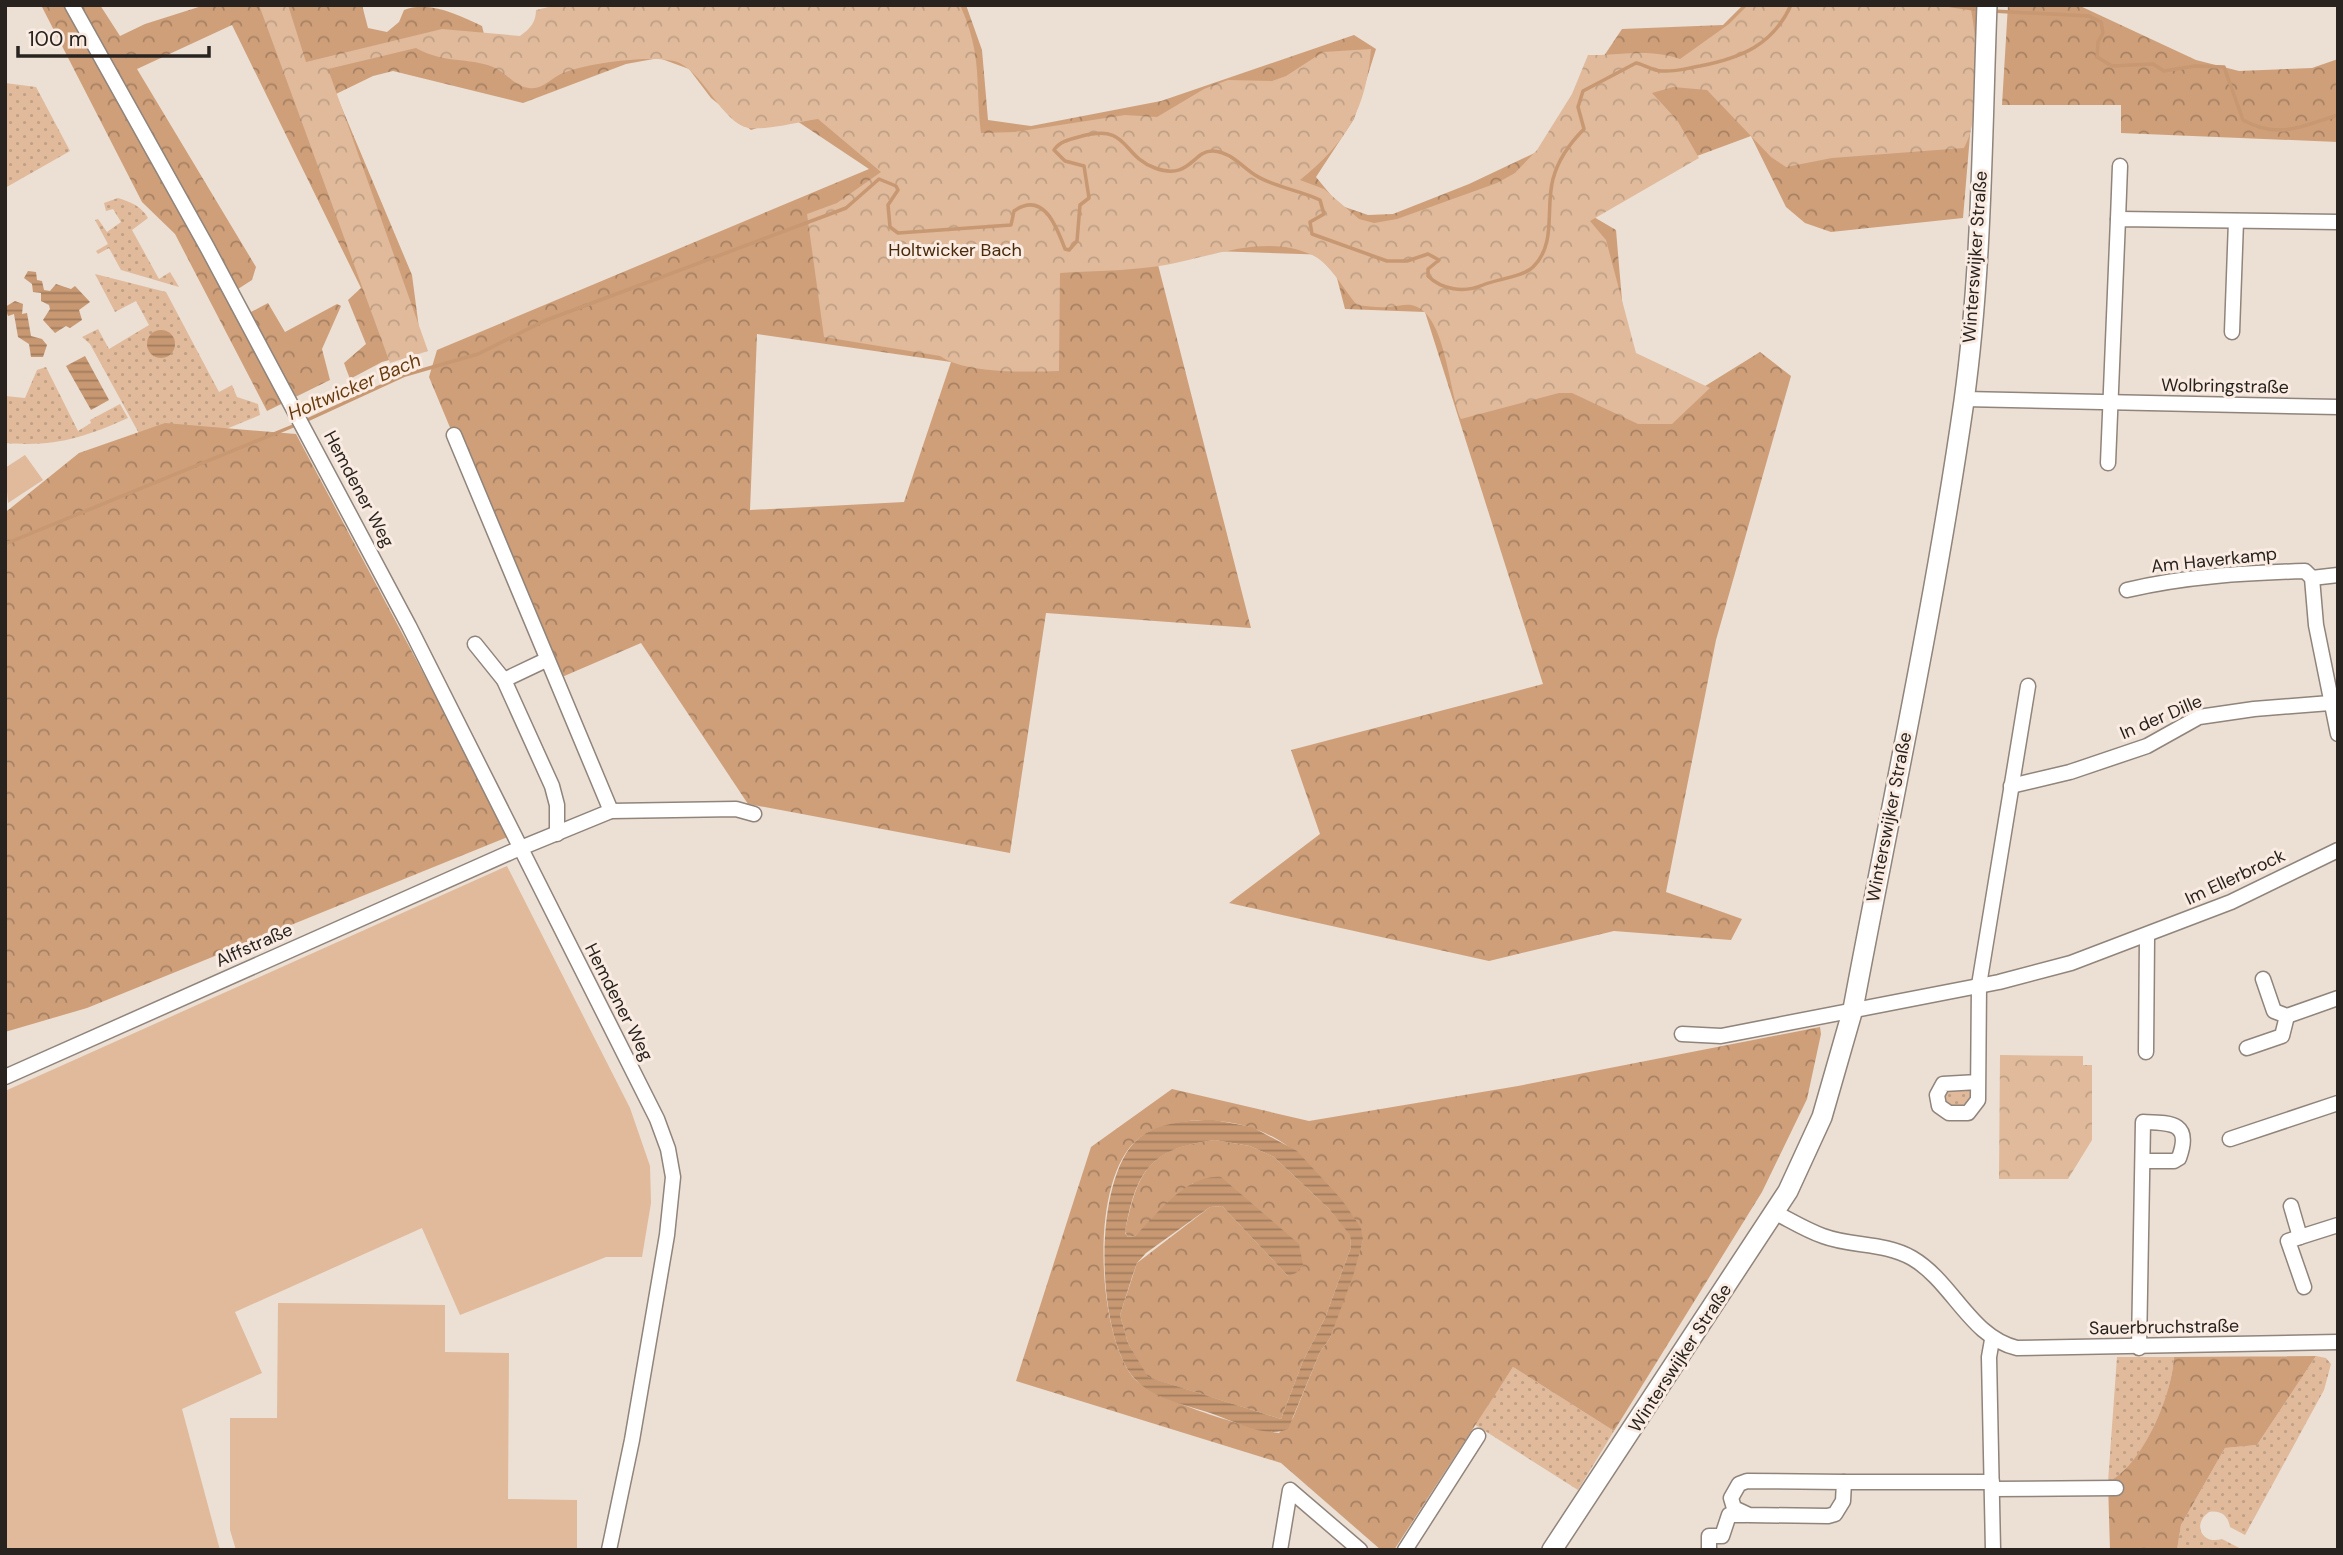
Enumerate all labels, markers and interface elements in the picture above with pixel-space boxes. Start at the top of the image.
scale bar [18,14,208,58]
text: 100 m [28,25,88,53]
street label: Winterswijker Straße [1957,170,1993,344]
park label: Holtwicker Bach [888,238,1022,262]
water label: Holtwicker Bach [284,347,425,426]
street label: Wolbringstraße [2161,373,2289,399]
street label: Hemdener Weg [318,427,400,551]
street label: Am Haverkamp [2150,541,2278,579]
street label: In der Dille [2116,689,2206,745]
street label: Winterswijker Straße [1861,730,1917,904]
street label: Im Ellerbrock [2181,843,2289,911]
street label: Alffstraße [212,917,296,973]
street label: Hemdener Weg [579,939,659,1065]
street label: Winterswijker Straße [1623,1279,1737,1437]
street label: Sauerbruchstraße [2089,1314,2239,1340]

